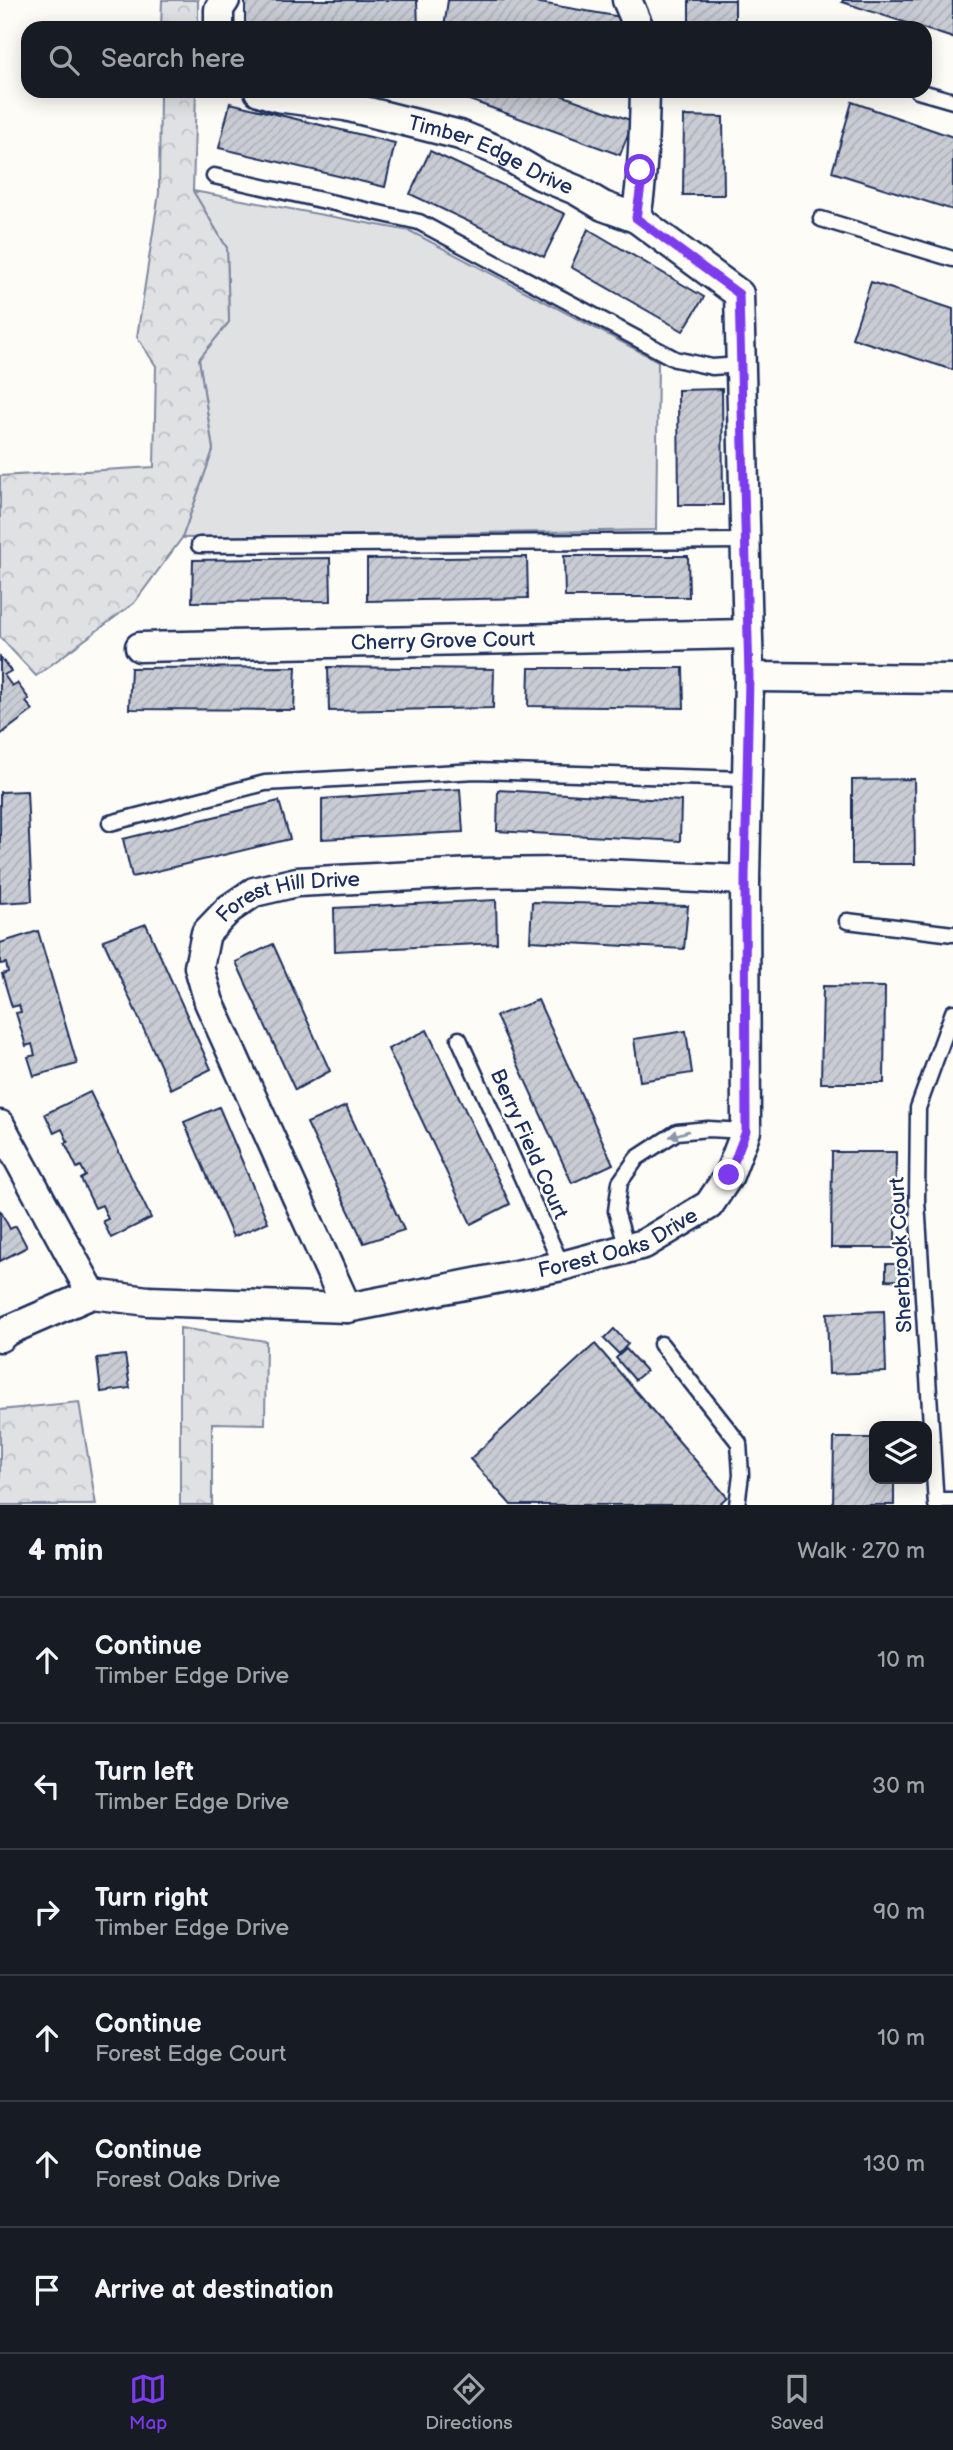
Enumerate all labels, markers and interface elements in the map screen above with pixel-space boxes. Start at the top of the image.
search box [21,21,932,98]
icon: search [45,41,83,79]
text: Search here [101,44,245,75]
street label: Timber Edge Drive [406,110,577,200]
route start [624,154,655,185]
street label: Cherry Grove Court [350,626,536,655]
street label: Forest Hill Drive [211,866,361,927]
street label: Berry Field Court [485,1065,574,1223]
one-way arrow [669,1130,690,1140]
route end [713,1159,744,1190]
street label: Sherbrook Court [884,1176,918,1333]
street label: Forest Oaks Drive [536,1202,702,1283]
map controls [869,1421,932,1484]
button: layers [869,1421,932,1484]
text: 4 min [28,1533,103,1569]
text: Walk · 270 m [797,1537,925,1565]
text: Continue [95,1631,202,1662]
icon: ahead [28,1641,66,1679]
text: 10 m [877,1646,925,1674]
text: Timber Edge Drive [95,1662,289,1690]
text: Turn left [95,1757,194,1788]
icon: left [28,1767,66,1805]
text: 30 m [872,1772,925,1800]
text: Timber Edge Drive [95,1788,289,1816]
text: Turn right [95,1883,208,1914]
icon: right [28,1893,66,1931]
text: 90 m [873,1898,925,1926]
text: Timber Edge Drive [95,1914,289,1942]
text: Continue [95,2009,202,2040]
icon: ahead [28,2019,66,2057]
text: 10 m [877,2024,925,2052]
text: Forest Edge Court [95,2040,286,2068]
text: Continue [95,2135,202,2166]
icon: ahead [28,2145,66,2183]
text: 130 m [863,2150,925,2178]
text: Forest Oaks Drive [95,2166,280,2194]
icon: arrive [28,2271,66,2309]
text: Arrive at destination [95,2275,334,2306]
tab: Map [129,2370,167,2435]
tab: Directions [425,2370,513,2435]
tab: Saved [771,2370,824,2435]

